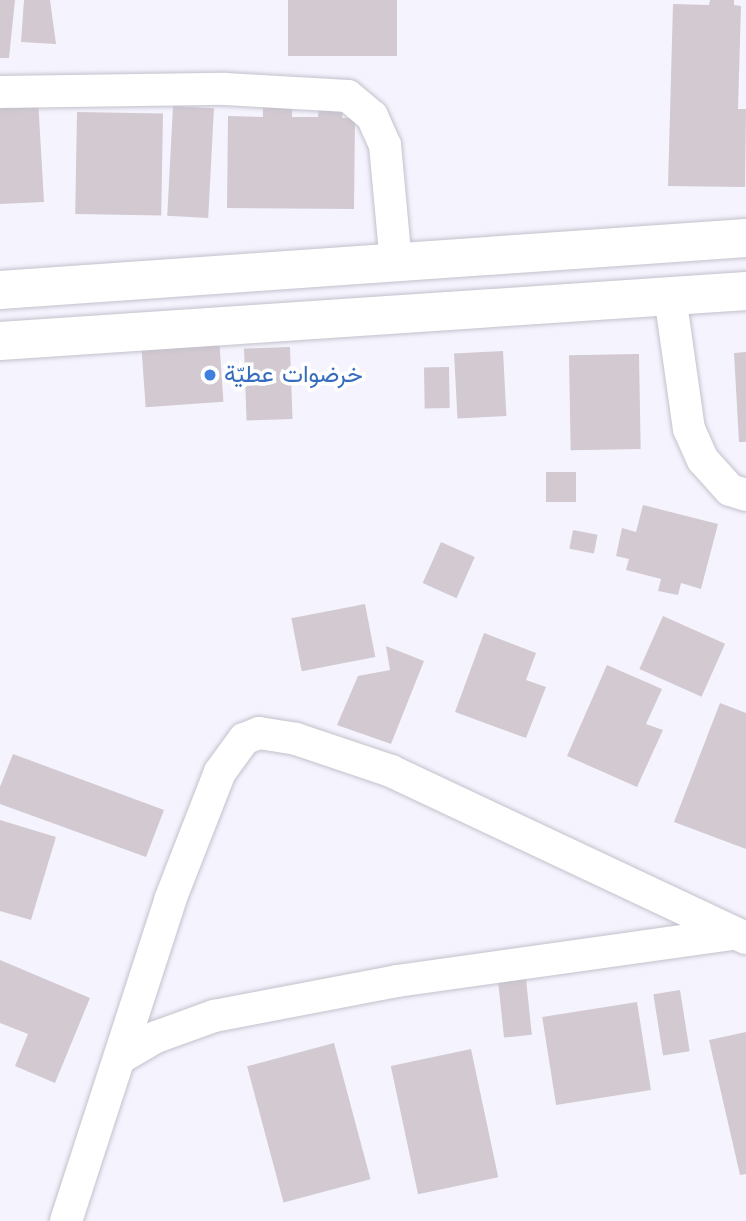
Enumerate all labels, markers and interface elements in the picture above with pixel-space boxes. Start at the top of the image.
place label: خرضوات عطيّة [224,361,363,389]
marker: خرضوات عطيّة [202,367,218,383]

